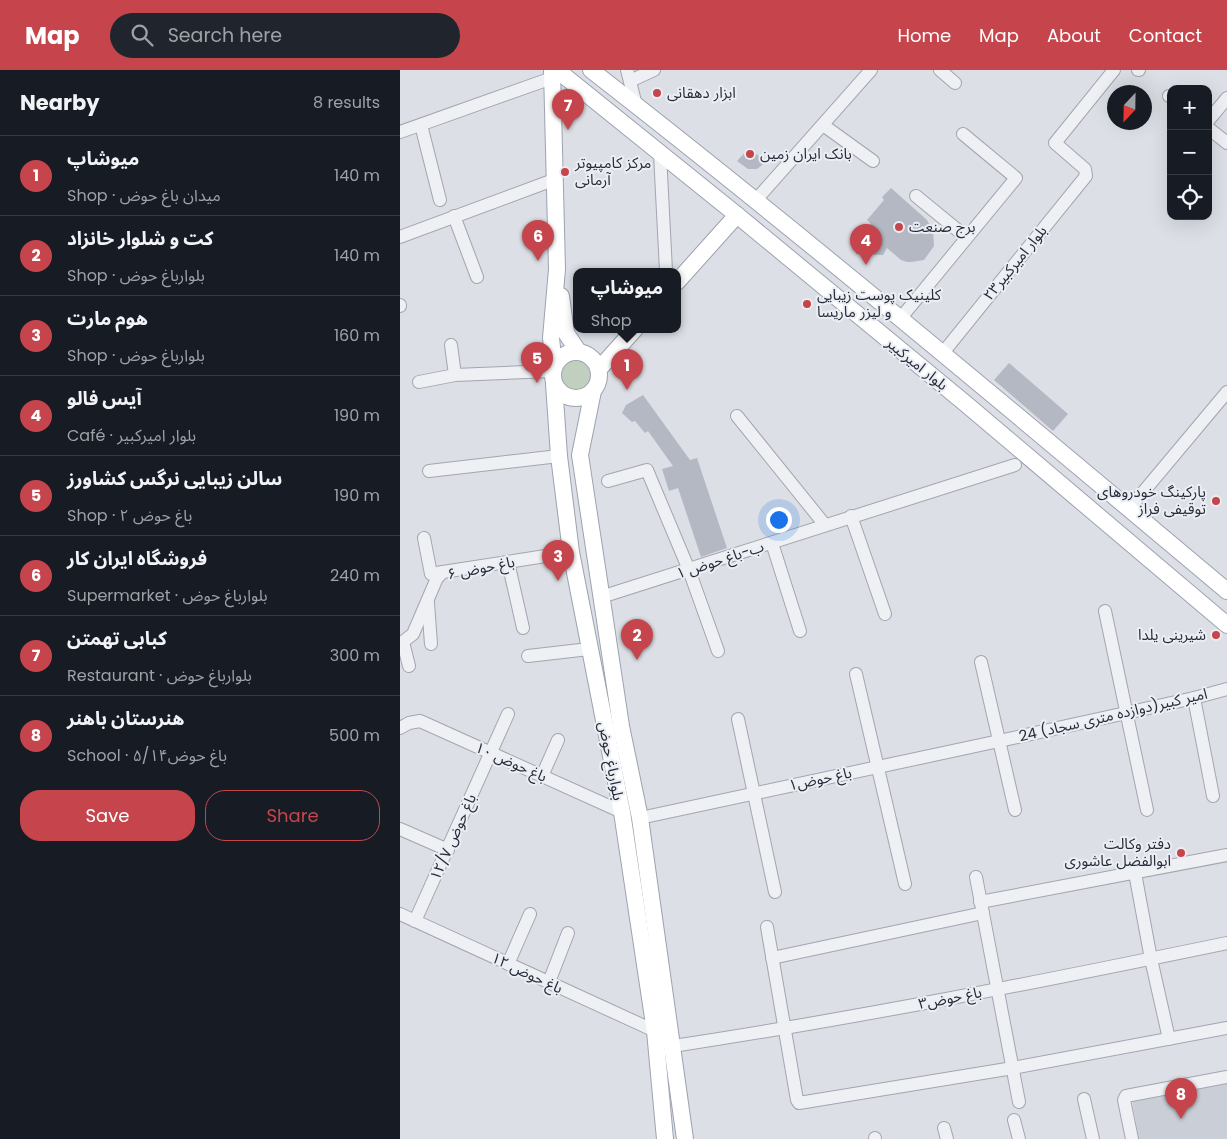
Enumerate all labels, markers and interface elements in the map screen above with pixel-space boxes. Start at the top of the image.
search box [110,13,460,58]
text: Map [25,19,80,52]
icon: search [128,21,156,49]
text: Search here [168,22,282,49]
text: Home [897,23,951,48]
text: Map [979,23,1019,48]
text: About [1047,23,1101,48]
text: Contact [1129,23,1202,48]
place label: ابزار دهقانی [667,82,736,103]
north arrow [1107,85,1152,130]
map controls [1167,85,1212,220]
button: + [1167,85,1212,130]
marker: ابزار دهقانی [651,87,663,99]
text: Nearby [20,88,100,117]
pin: 7 [552,89,584,130]
text: 8 results [313,91,380,114]
button: − [1167,130,1212,175]
place label: بانک ایران زمین [760,143,852,164]
text: میوشاپ [67,145,139,172]
marker: بانک ایران زمین [744,148,756,160]
place label: مرکز کامپیوتر آرمانی [574,152,651,190]
text: 1 [33,164,39,187]
text: 140 m [334,164,380,187]
marker: مرکز کامپیوتر آرمانی [559,166,571,178]
button: locate [1167,175,1212,220]
text: Shop · میدان باغ حوض [67,184,221,207]
place label: برج صنعت [909,216,975,239]
pin: 6 [522,220,554,261]
marker: برج صنعت [893,221,905,233]
street label: ۲۳بلوار امیرکبیر [978,221,1051,305]
pin: 4 [850,224,882,265]
text: کت و شلوار خانزاد [67,225,213,252]
text: 2 [31,244,41,267]
text: 140 m [334,244,380,267]
text: Shop · بلوارباغ حوض [67,264,205,287]
popup [573,268,681,333]
text: میوشاپ [591,274,663,301]
place label: کلینیک پوست زیبایی و لیزر ماریسا [817,284,942,322]
marker: کلینیک پوست زیبایی و لیزر ماریسا [801,298,813,310]
text: هوم مارت [67,305,148,332]
text: Shop [591,309,632,332]
text: 3 [31,324,41,347]
text: 160 m [334,324,380,347]
street label: بلوار امیرکبیر [881,332,953,395]
pin: 5 [521,342,553,383]
text: Shop · بلوارباغ حوض [67,344,205,367]
pin: 1 [611,349,643,390]
text: آیس فالو [67,385,142,412]
text: 4 [31,404,41,427]
text: 190 m [334,404,380,427]
text: Café · بلوار امیرکبیر [67,424,196,447]
text: سالن زیبایی نرگس کشاورز [67,465,282,492]
place label: پارکینگ خودروهای توقیفی فراز [1097,481,1206,519]
text: 5 [31,484,41,507]
text: 190 m [334,484,380,507]
marker: پارکینگ خودروهای توقیفی فراز [1210,495,1222,507]
text: Shop · ۲ باغ حوض [67,504,192,527]
your location [766,507,792,533]
street label: ۱ ب-باغ حوض [673,535,767,586]
pin: 3 [542,540,574,581]
text: فروشگاه ایران کار [67,545,207,572]
street label: ۶ باغ حوض [445,551,517,586]
text: 6 [31,564,41,587]
text: 240 m [330,564,380,587]
text: Supermarket · بلوارباغ حوض [67,584,268,607]
pin: 2 [621,619,653,660]
place label: شیرینی یلدا [1138,624,1206,645]
text: کبابی تهمتن [67,625,167,652]
marker: شیرینی یلدا [1210,629,1222,641]
text: 7 [32,644,40,667]
text: 300 m [330,644,380,667]
text: Restaurant · بلوارباغ حوض [67,664,252,687]
street label: 24 امیر کبیر(دوازده متری سجاد) [1017,683,1209,746]
text: هنرستان باهنر [67,705,185,732]
street label: بلوارباغ حوض [592,720,629,802]
text: 8 [31,724,41,747]
text: 500 m [329,724,380,747]
street label: ۱۰ باغ حوض [471,736,551,789]
text: School · باغ حوض۵/۱۴ [67,744,227,767]
street label: باغ حوض۱ [786,762,854,797]
button: Save [20,790,195,841]
button: Share [205,790,380,841]
street label: ۱۲/۷ باغ حوض [424,790,483,884]
place label: دفتر وکالت ابوالفضل عاشوری [1065,833,1171,871]
marker: دفتر وکالت ابوالفضل عاشوری [1175,847,1187,859]
street label: ۱۲ باغ حوض [487,947,566,1000]
street label: باغ حوض۳ [916,981,984,1016]
pin: 8 [1165,1078,1197,1119]

